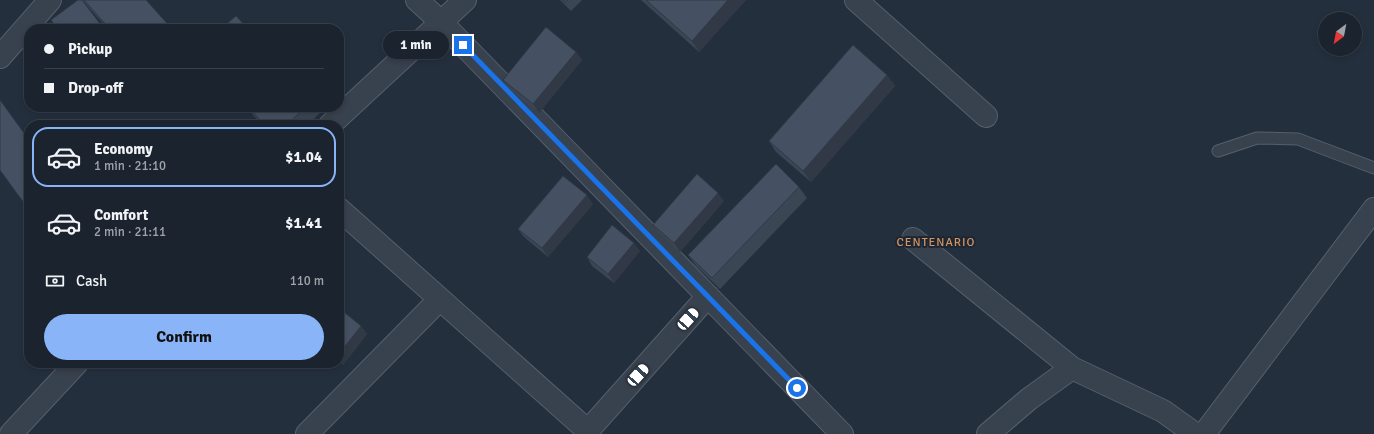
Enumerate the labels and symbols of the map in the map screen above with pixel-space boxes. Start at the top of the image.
north arrow [1318,12,1362,56]
callout: 1 min [383,31,449,59]
route end [454,36,472,54]
district label: CENTENARIO [896,235,976,250]
car [676,306,700,332]
car [626,362,650,388]
route start [788,379,806,397]

